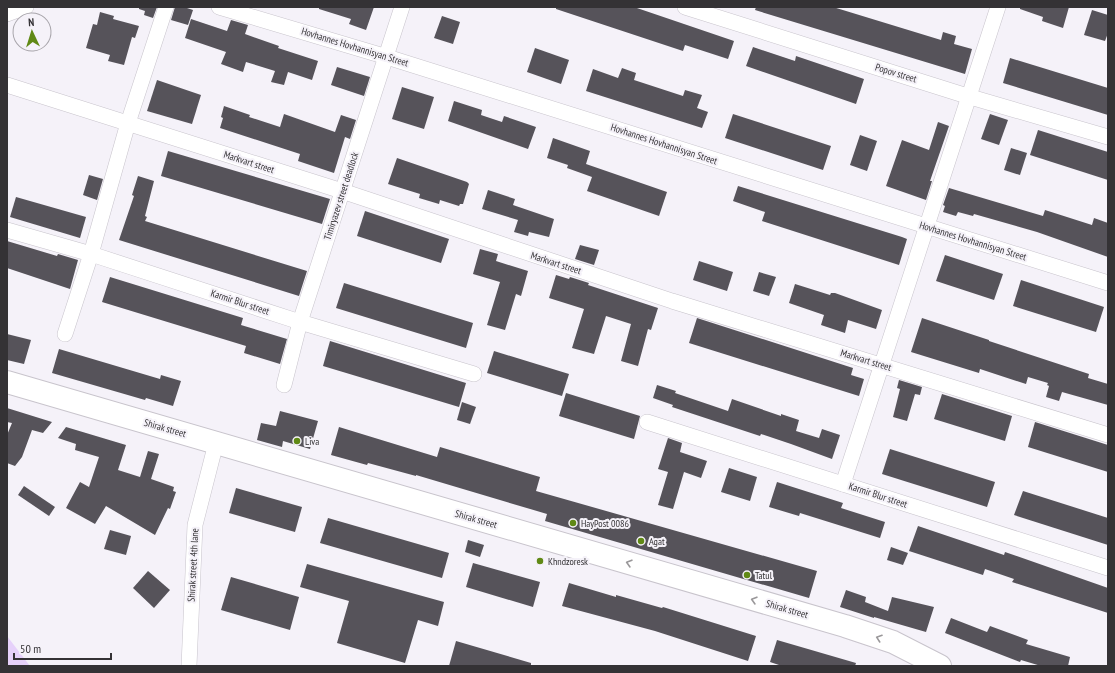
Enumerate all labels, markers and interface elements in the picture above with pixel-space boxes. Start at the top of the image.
north arrow [12,12,52,52]
text: N [28,15,35,29]
street label: Hovhannes Hovhannisyan Street [300,24,410,70]
street label: Popov street [874,61,919,86]
street label: Hovhannes Hovhannisyan Street [609,121,719,167]
street label: Markvart street [222,148,276,176]
street label: Timiryazev street deadlock [321,150,361,242]
street label: Hovhannes Hovhannisyan Street [918,218,1028,264]
street label: Markvart street [529,249,583,277]
street label: Karmir Blur street [209,286,271,318]
street label: Markvart street [839,346,893,374]
street label: Shirak street [142,416,188,440]
place label: Liva [305,435,319,448]
marker: Liva [292,436,302,446]
street label: Karmir Blur street [847,479,909,511]
street label: Shirak street [453,507,499,531]
place label: HayPost 0086 [581,517,629,530]
marker: HayPost 0086 [568,518,578,528]
street label: Shirak street 4th lane [185,528,201,602]
place label: Agat [649,535,665,548]
marker: Agat [636,536,646,546]
place label: Khndzoresk [548,555,588,568]
marker: Khndzoresk [535,556,545,566]
one-way arrow [626,559,633,568]
place label: Tatul [755,569,773,582]
marker: Tatul [742,570,752,580]
one-way arrow [751,596,758,605]
street label: Shirak street [764,597,810,621]
one-way arrow [876,634,883,642]
scale bar [14,635,111,661]
text: 50 m [20,641,41,656]

